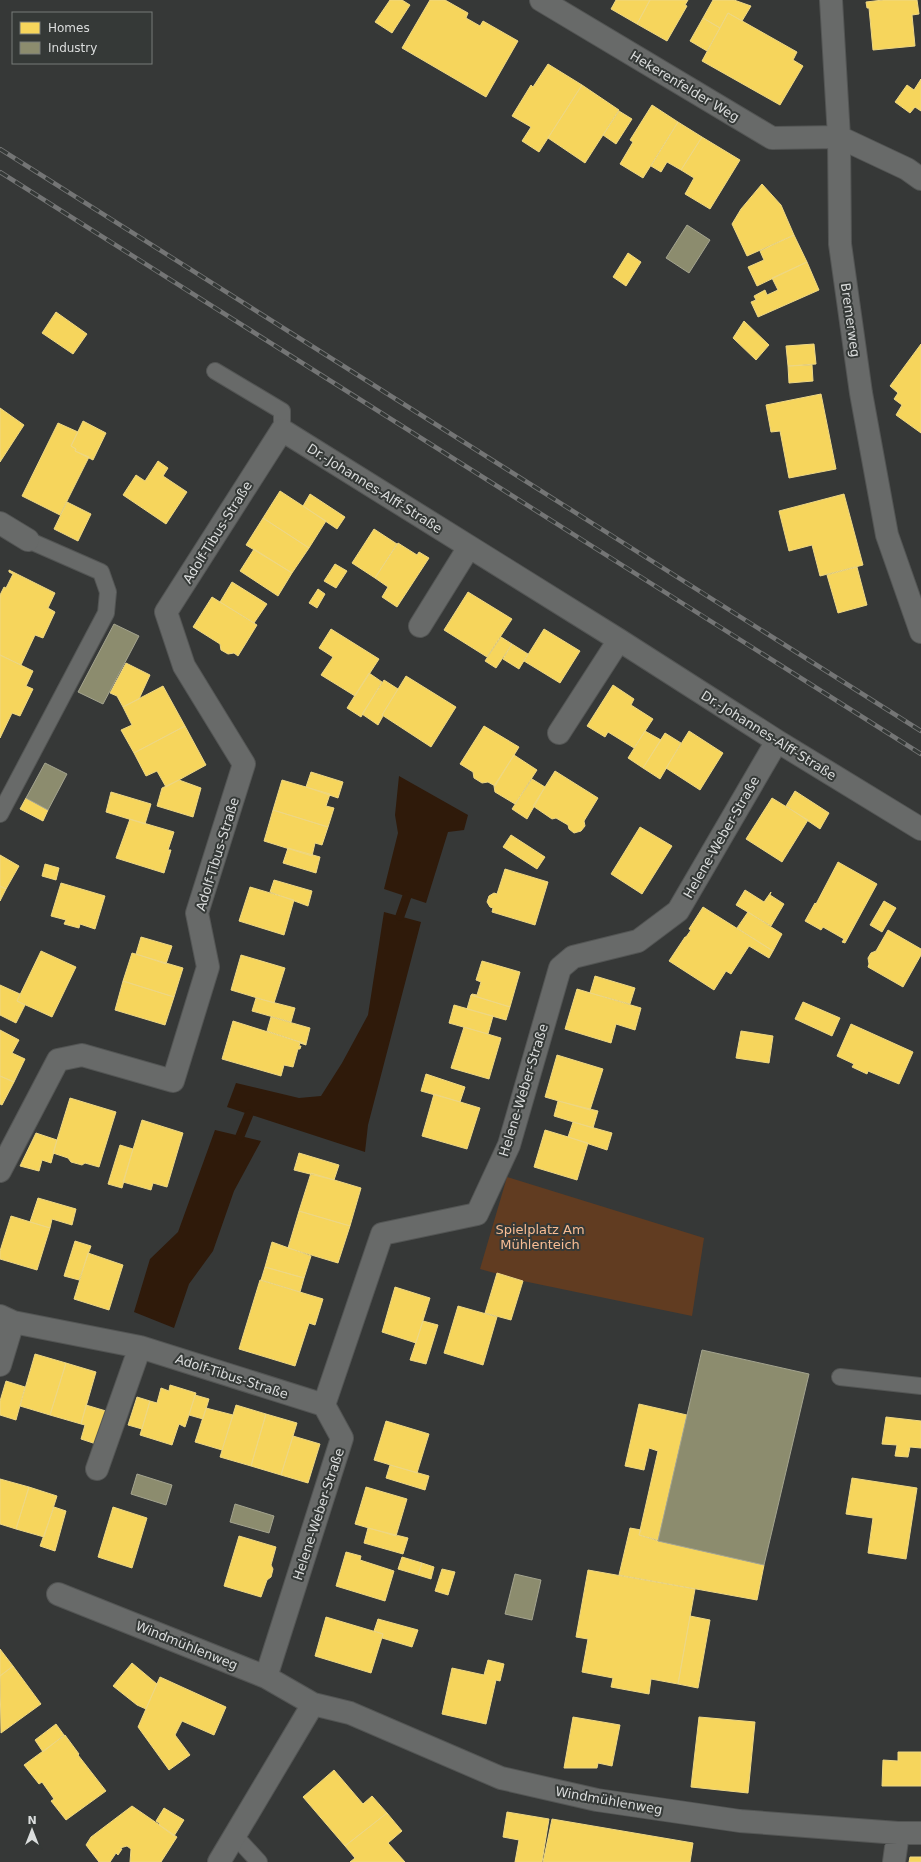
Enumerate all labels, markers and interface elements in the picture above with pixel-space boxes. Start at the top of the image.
legend [12,12,152,64]
text: Homes [48,21,90,35]
text: Industry [48,41,97,55]
street label: Hekerenfelder Weg [628,48,742,125]
street label: Bremerweg [838,282,863,358]
street label: Dr.-Johannes-Alff-Straße [304,441,445,536]
street label: Adolf-Tibus-Straße [180,478,255,586]
street label: Dr.-Johannes-Alff-Straße [698,688,839,783]
street label: Helene-Weber-Straße [680,774,762,901]
street label: Adolf-Tibus-Straße [193,796,242,913]
street label: Helene-Weber-Straße [496,1022,551,1158]
park label: Spielplatz Am Mühlenteich [495,1222,585,1252]
street label: Adolf-Tibus-Straße [174,1351,290,1402]
street label: Helene-Weber-Straße [290,1446,347,1582]
street label: Windmühlenweg [134,1618,240,1673]
street label: Windmühlenweg [554,1784,664,1817]
north arrow [12,1810,52,1850]
text: N [27,1814,37,1827]

